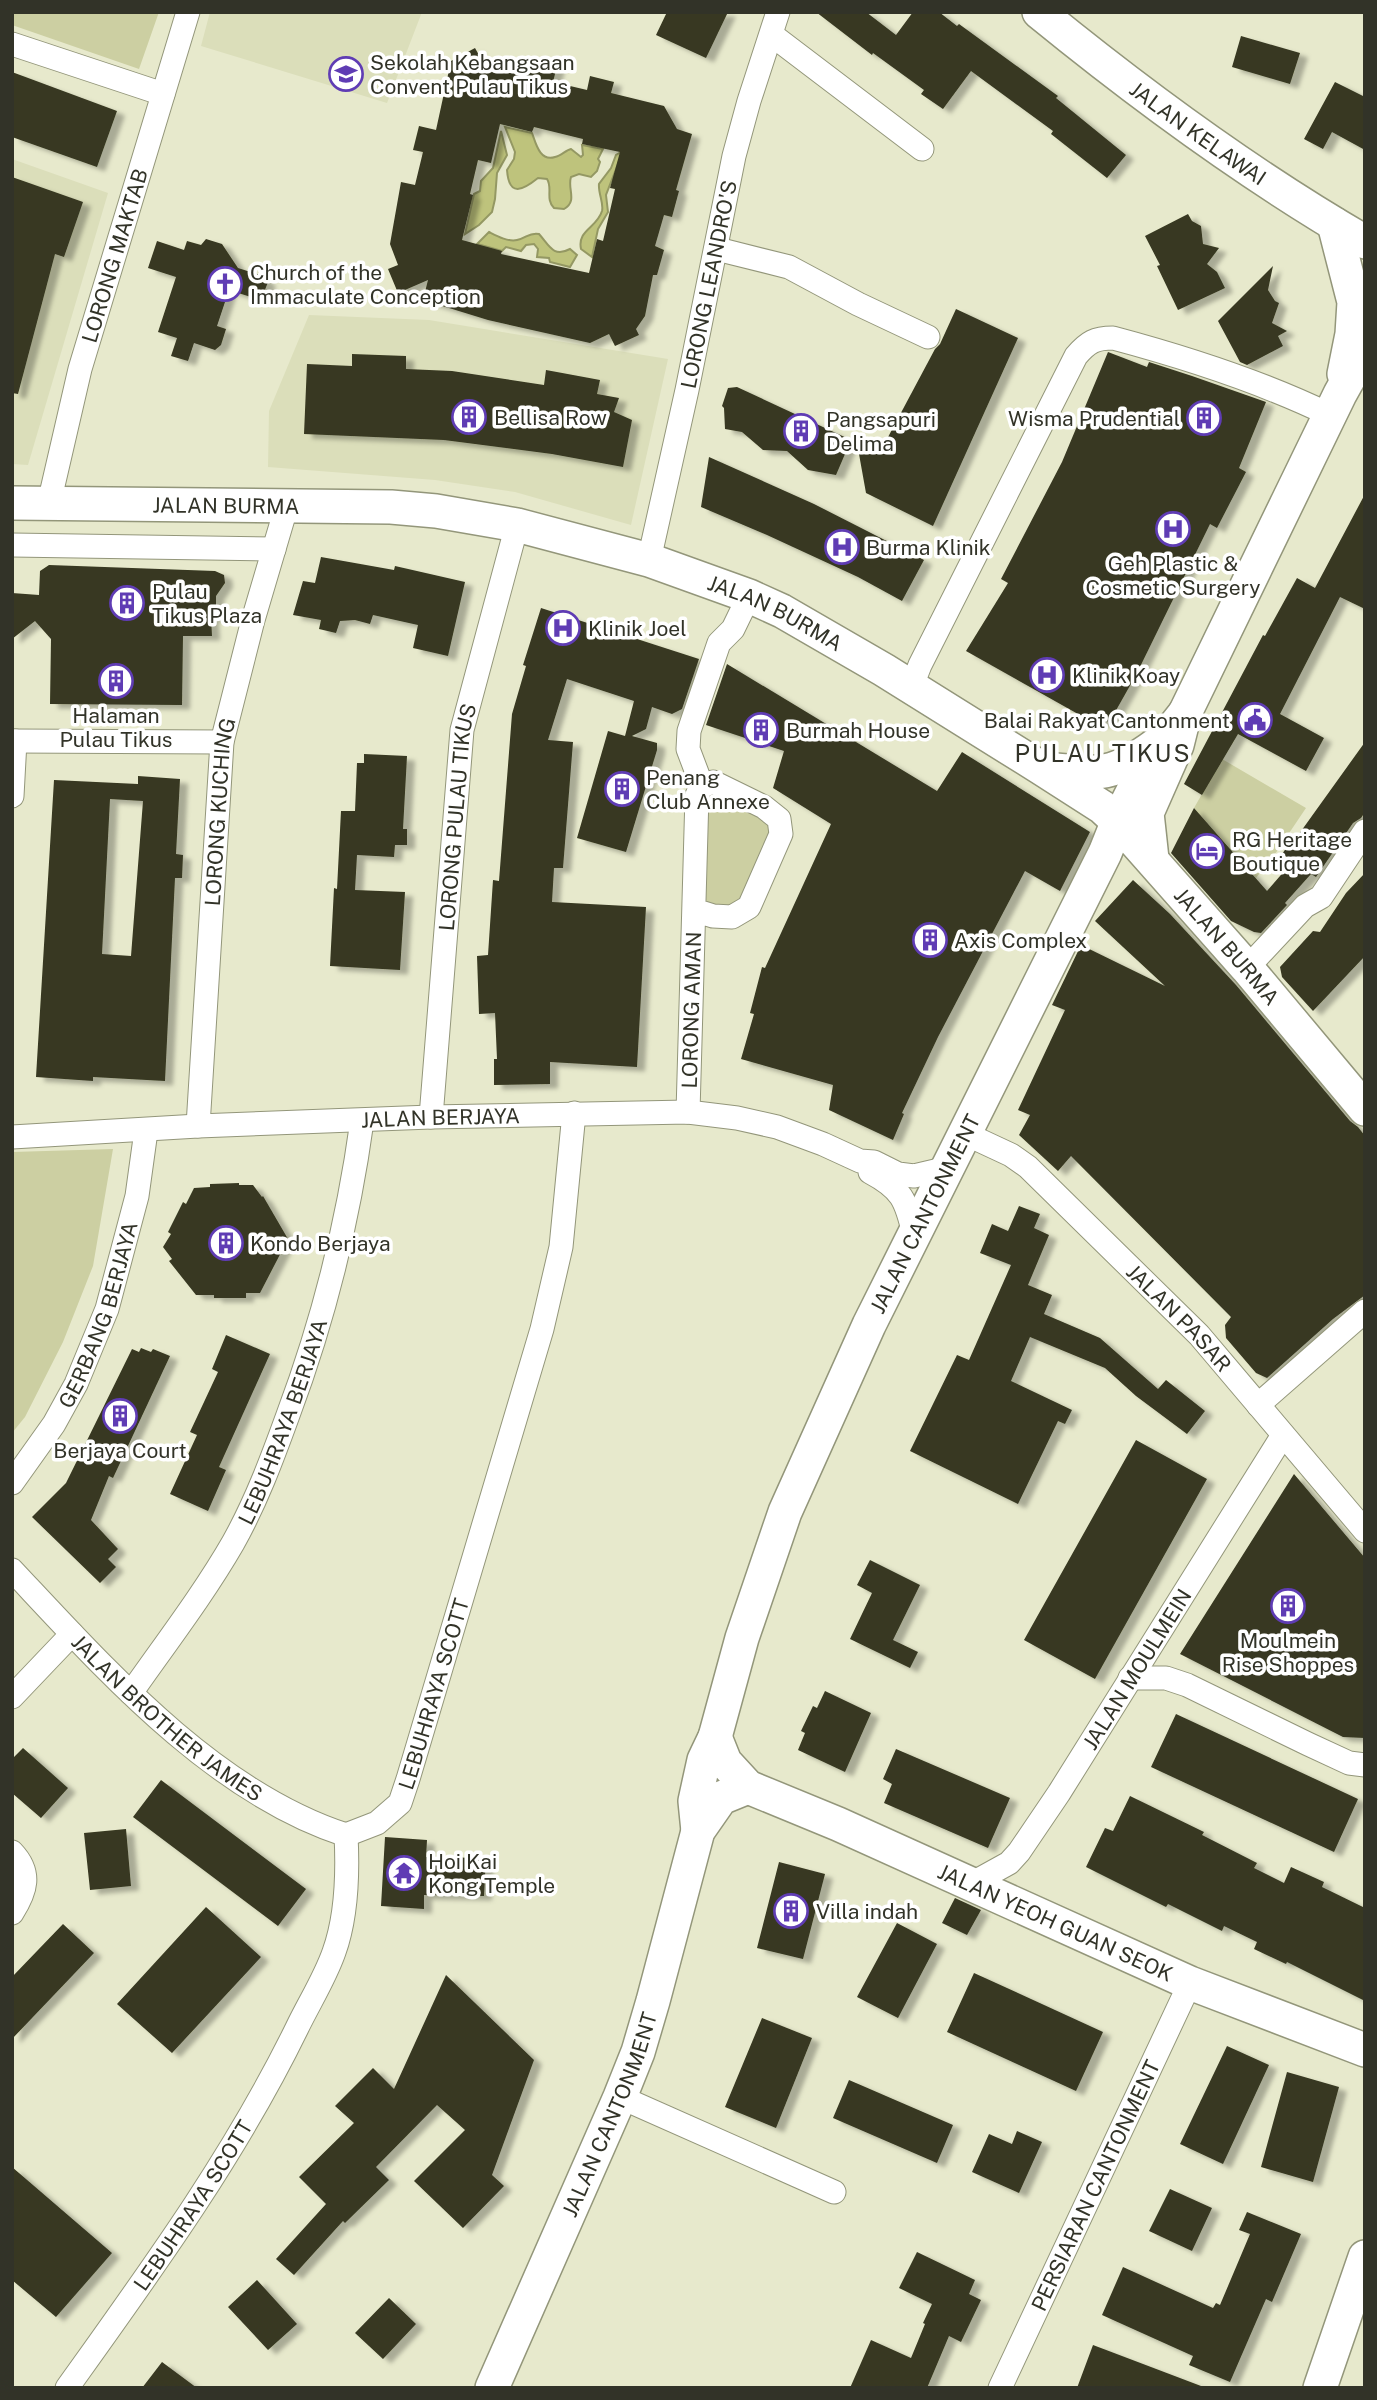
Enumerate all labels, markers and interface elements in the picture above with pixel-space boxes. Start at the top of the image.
place label: Sekolah Kebangsaan Convent Pulau Tikus [370,50,575,99]
school or university icon: Sekolah Kebangsaan Convent Pulau Tikus [327,55,365,93]
street label: JALAN KELAWAI [1125,76,1271,190]
street label: LORONG MAKTAB [76,166,152,346]
street label: LORONG LEANDRO'S [675,178,741,391]
place label: Church of the Immaculate Conception [250,260,481,309]
church icon: Church of the Immaculate Conception [206,265,244,303]
building icon: Bellisa Row [450,398,488,436]
building icon: Wisma Prudential [1185,399,1223,437]
place label: Bellisa Row [494,405,607,430]
place label: Wisma Prudential [1008,406,1180,431]
place label: Pangsapuri Delima [826,407,936,456]
building icon: Pangsapuri Delima [782,412,820,450]
street label: JALAN BURMA [152,492,300,519]
hospital icon: Geh Plastic & Cosmetic Surgery [1154,510,1192,548]
hospital icon: Burma Klinik [823,528,861,566]
place label: Burma Klinik [866,535,991,560]
place label: Geh Plastic & Cosmetic Surgery [1086,551,1260,600]
street label: JALAN BURMA [704,570,847,656]
place label: Pulau Tikus Plaza [152,579,262,628]
building icon: Pulau Tikus Plaza [108,584,146,622]
hospital icon: Klinik Joel [544,609,582,647]
place label: Klinik Joel [588,616,687,641]
hospital icon: Klinik Koay [1028,656,1066,694]
building icon: Halaman Pulau Tikus [97,662,135,700]
place label: Klinik Koay [1072,663,1180,688]
street label: LORONG PULAU TIKUS [433,701,481,932]
public building icon: Balai Rakyat Cantonment [1236,701,1274,739]
place label: Halaman Pulau Tikus [60,703,172,752]
place label: Balai Rakyat Cantonment [984,708,1230,733]
building icon: Burmah House [742,711,780,749]
street label: LORONG KUCHING [199,715,240,907]
place label: Burmah House [786,718,930,743]
district label: PULAU TIKUS [1014,739,1192,767]
place label: Penang Club Annexe [646,765,770,814]
building icon: Penang Club Annexe [603,770,641,808]
place label: RG Heritage Boutique [1232,827,1352,876]
hotel icon: RG Heritage Boutique [1188,832,1226,870]
street label: JALAN BURMA [1169,882,1285,1010]
building icon: Axis Complex [911,921,949,959]
place label: Axis Complex [954,928,1087,953]
street label: LORONG AMAN [676,931,706,1089]
street label: JALAN BERJAYA [360,1103,520,1132]
street label: JALAN CANTONMENT [865,1110,985,1317]
street label: GERBANG BERJAYA [53,1219,142,1412]
building icon: Kondo Berjaya [207,1224,245,1262]
place label: Kondo Berjaya [250,1231,391,1256]
street label: JALAN PASAR [1122,1259,1237,1377]
street label: LEBUHRAYA BERJAYA [232,1316,332,1528]
building icon: Berjaya Court [101,1397,139,1435]
place label: Berjaya Court [53,1438,187,1463]
street label: JALAN MOULMEIN [1077,1584,1196,1754]
building icon: Moulmein Rise Shoppes [1269,1587,1307,1625]
street label: LEBUHRAYA SCOTT [393,1595,474,1793]
place label: Moulmein Rise Shoppes [1222,1628,1354,1677]
street label: JALAN BROTHER JAMES [67,1629,267,1806]
place label: Hoi Kai Kong Temple [428,1849,555,1898]
temple icon: Hoi Kai Kong Temple [385,1854,423,1892]
street label: JALAN YEOH GUAN SEOK [934,1858,1177,1986]
building icon: Villa indah [772,1892,810,1930]
place label: Villa indah [816,1899,918,1924]
street label: JALAN CANTONMENT [556,2009,662,2221]
street label: PERSIARAN CANTONMENT [1026,2056,1165,2315]
street label: LEBUHRAYA SCOTT [128,2115,257,2295]

